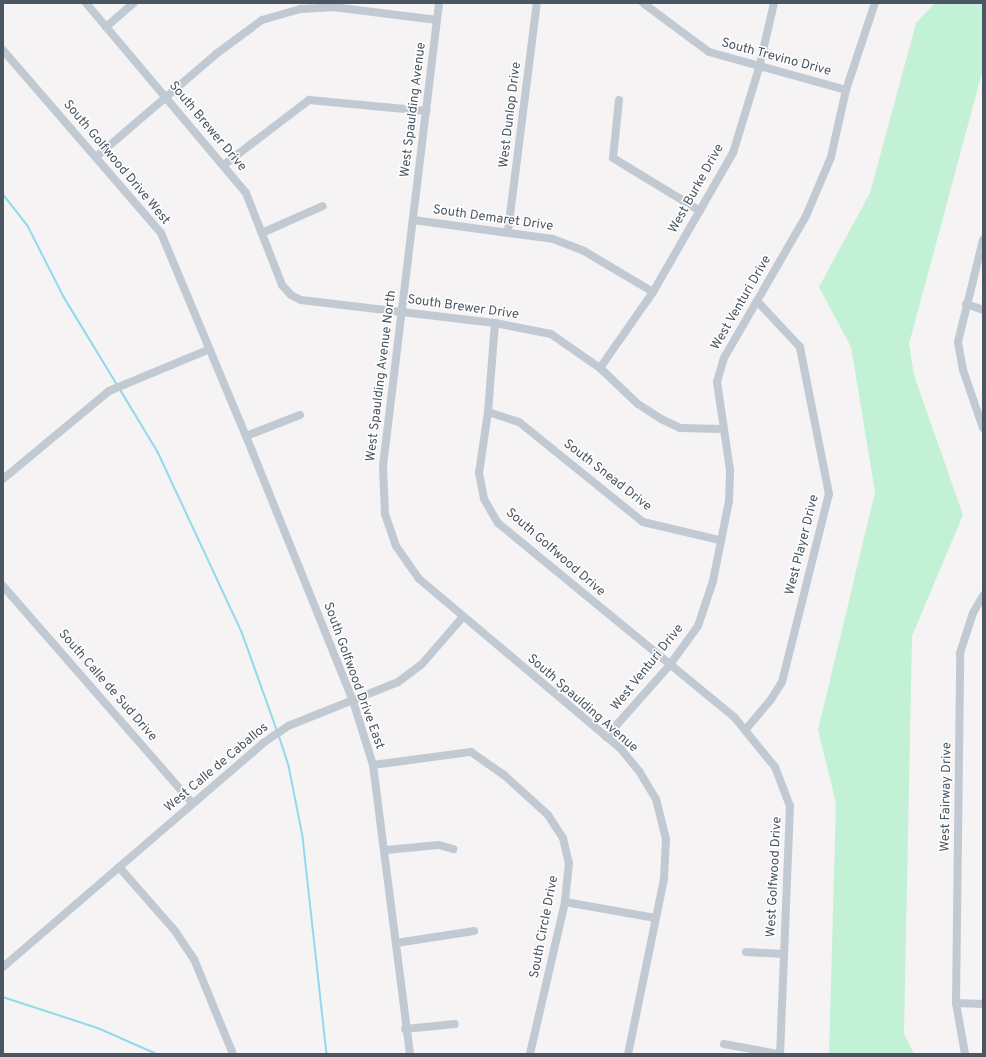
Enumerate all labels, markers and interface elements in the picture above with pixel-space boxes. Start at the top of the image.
street label: South Trevino Drive [719,36,833,80]
street label: West Spaulding Avenue [398,41,430,179]
street label: West Dunlop Drive [497,61,525,169]
street label: South Brewer Drive [165,79,249,175]
street label: South Golfwood Drive West [59,97,173,229]
street label: West Burke Drive [666,142,728,236]
street label: South Demaret Drive [432,203,554,235]
street label: West Venturi Drive [708,253,776,353]
street label: West Spaulding Avenue North [364,289,400,463]
street label: South Brewer Drive [406,292,520,324]
street label: South Snead Drive [560,437,654,515]
street label: West Player Drive [783,493,823,597]
street label: South Golfwood Drive [502,506,608,600]
street label: South Golfwood Drive East [319,600,387,752]
street label: West Venturi Drive [608,621,688,715]
street label: South Calle de Sud Drive [54,627,160,745]
street label: South Spaulding Avenue [523,652,641,756]
street label: West Calle de Caballos [162,720,272,816]
street label: West Fairway Drive [938,742,956,852]
street label: West Golfwood Drive [764,816,786,938]
street label: South Circle Drive [527,874,563,980]

